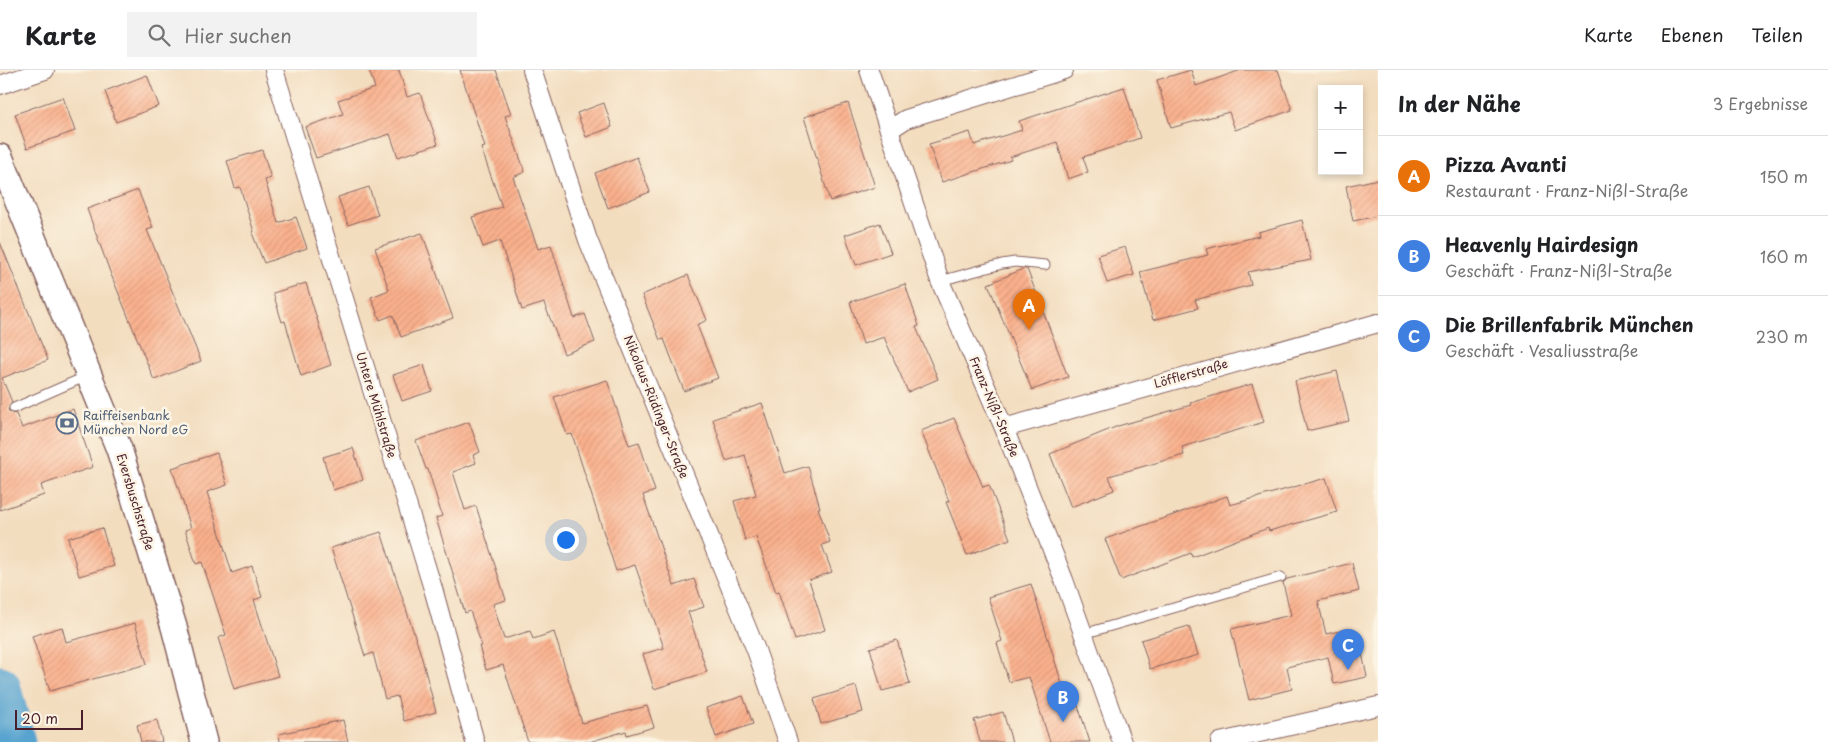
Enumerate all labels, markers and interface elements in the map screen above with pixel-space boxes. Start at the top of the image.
search box [127,12,477,57]
text: Karte [25,17,97,53]
icon: search [145,21,173,49]
text: Hier suchen [185,21,292,49]
text: Karte [1584,21,1633,48]
text: Ebenen [1661,21,1724,48]
text: Teilen [1752,21,1803,48]
map controls [1318,85,1363,175]
button: + [1318,85,1363,130]
text: In der Nähe [1398,87,1520,119]
text: 3 Ergebnisse [1713,91,1808,115]
button: − [1318,130,1363,175]
text: Pizza Avanti [1445,150,1567,178]
text: A [1408,164,1420,188]
text: 150 m [1760,164,1808,188]
text: Restaurant · Franz-Nißl-Straße [1445,178,1688,202]
text: Heavenly Hairdesign [1445,230,1639,258]
text: B [1409,244,1419,268]
text: 160 m [1760,244,1808,268]
text: Geschäft · Franz-Nißl-Straße [1445,258,1672,282]
pin: A [1013,289,1045,330]
text: Die Brillenfabrik München [1445,310,1694,338]
text: C [1408,324,1420,348]
text: 230 m [1756,324,1808,348]
street label: Nikolaus-Rüdinger-Straße [620,332,694,481]
text: Geschäft · Vesaliusstraße [1445,338,1638,362]
street label: Untere Mühlstraße [352,349,402,460]
street label: Franz-Nißl-Straße [966,354,1024,460]
street label: Löfflerstraße [1152,354,1230,392]
place label: Raiffeisenbank München Nord eG [83,406,188,438]
bank icon: Raiffeisenbank München Nord eG [55,411,79,435]
street label: Eversbuschstraße [113,451,159,552]
your location [553,527,579,553]
pin: C [1332,629,1364,670]
pin: B [1047,681,1079,722]
scale bar [15,707,82,730]
text: 20 m [22,708,58,729]

